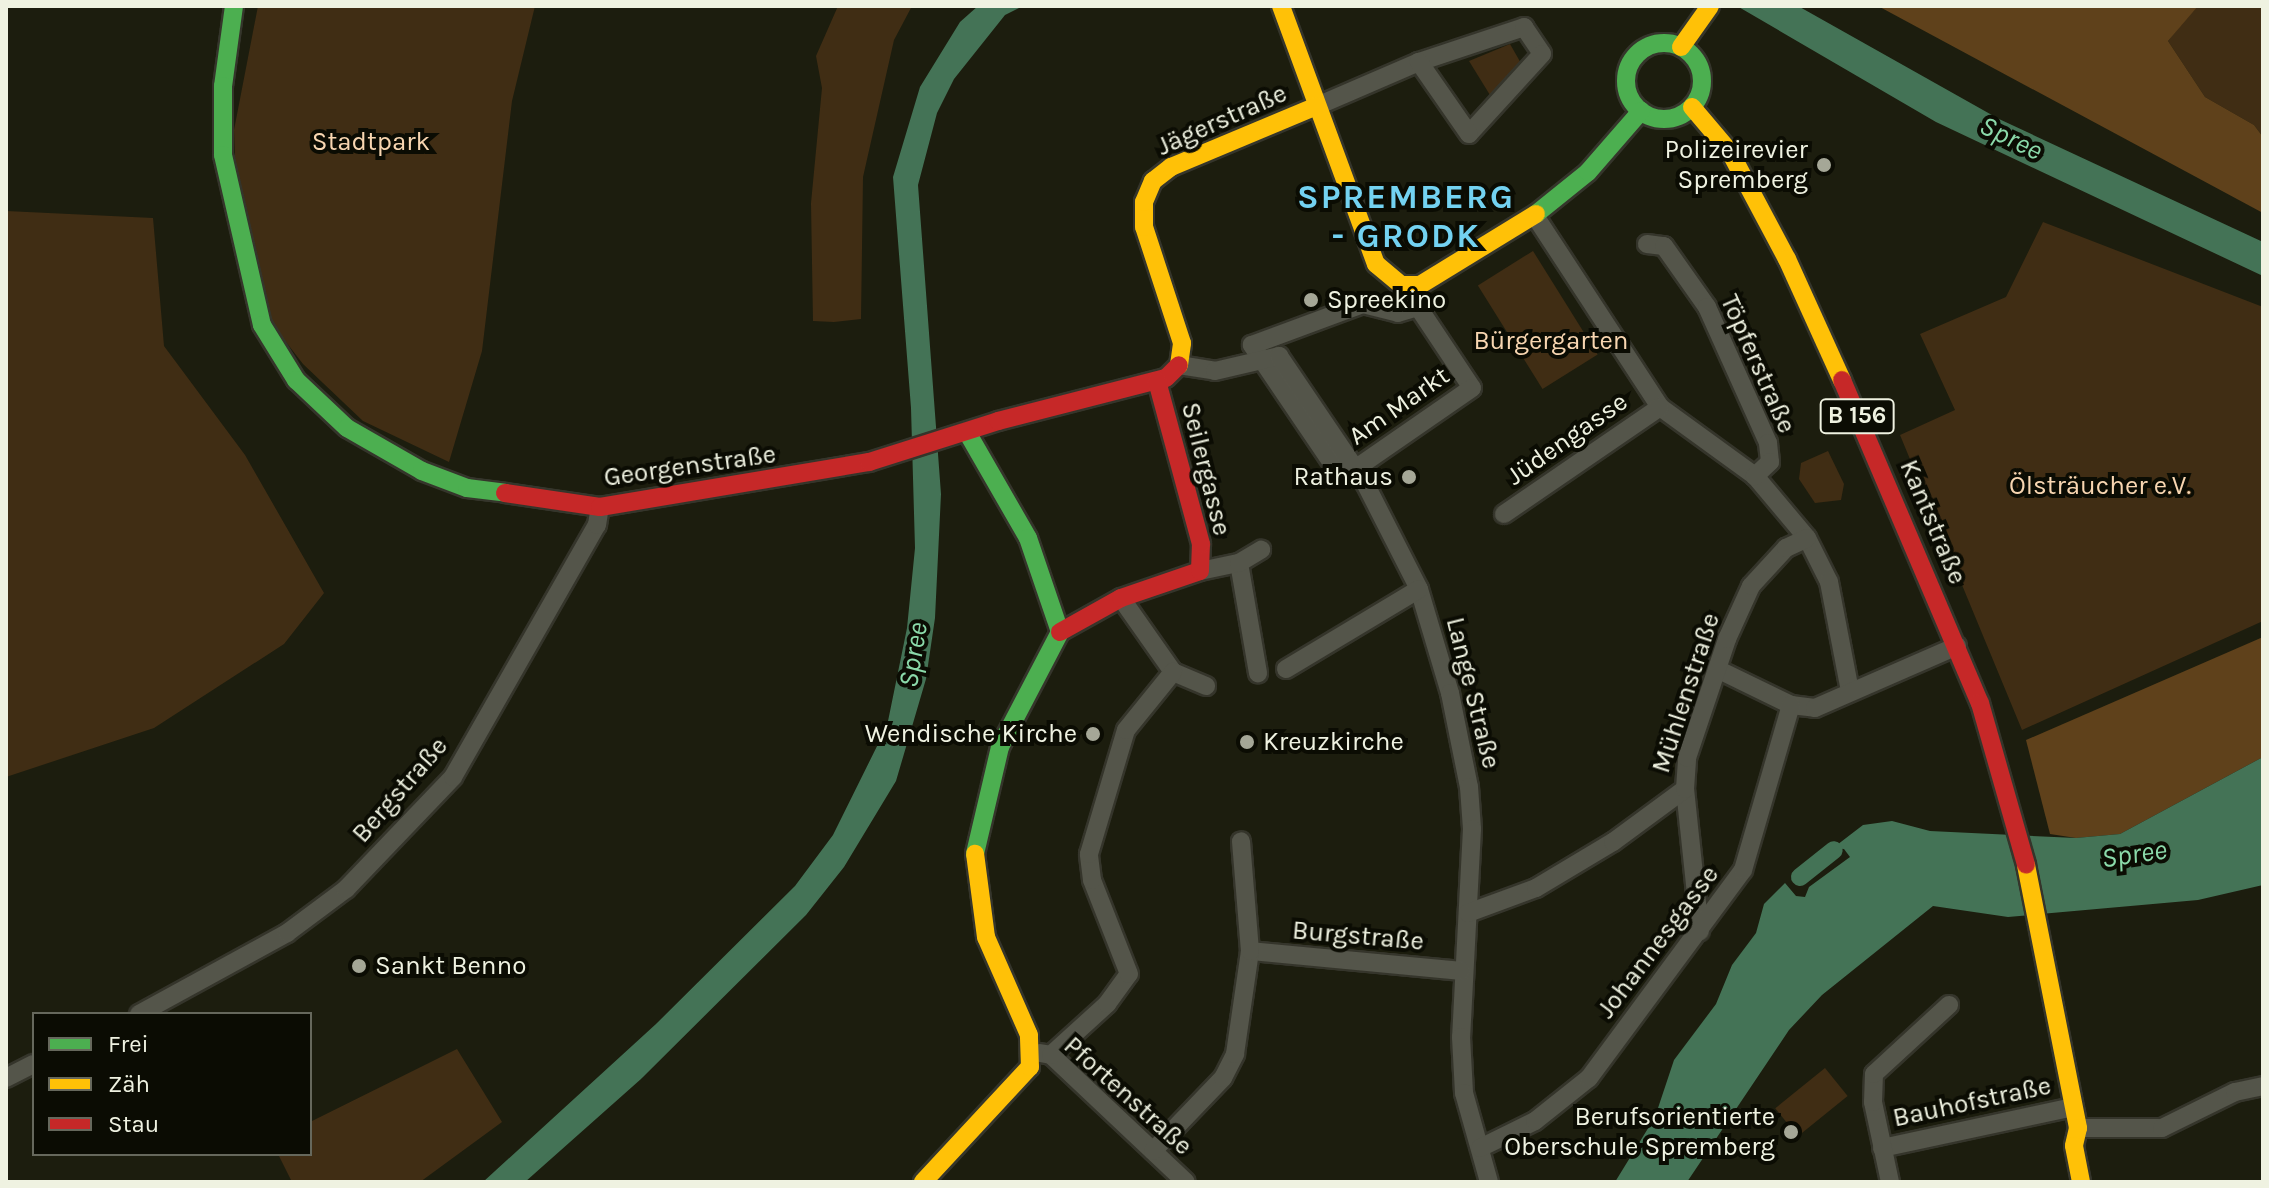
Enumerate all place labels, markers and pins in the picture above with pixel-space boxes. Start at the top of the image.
place label: Polizeirevier Spremberg [1665,134,1808,196]
marker: Polizeirevier Spremberg [1815,156,1833,174]
place label: Spreekino [1327,284,1446,316]
marker: Spreekino [1302,291,1320,309]
place label: Rathaus [1294,461,1393,493]
marker: Rathaus [1400,468,1418,486]
place label: Wendische Kirche [865,718,1077,750]
marker: Wendische Kirche [1084,725,1102,743]
place label: Kreuzkirche [1263,726,1404,758]
marker: Kreuzkirche [1238,733,1256,751]
place label: Sankt Benno [375,950,526,982]
marker: Sankt Benno [350,957,368,975]
place label: Berufsorientierte Oberschule Spremberg [1504,1101,1775,1162]
marker: Berufsorientierte Oberschule Spremberg [1782,1123,1800,1141]

